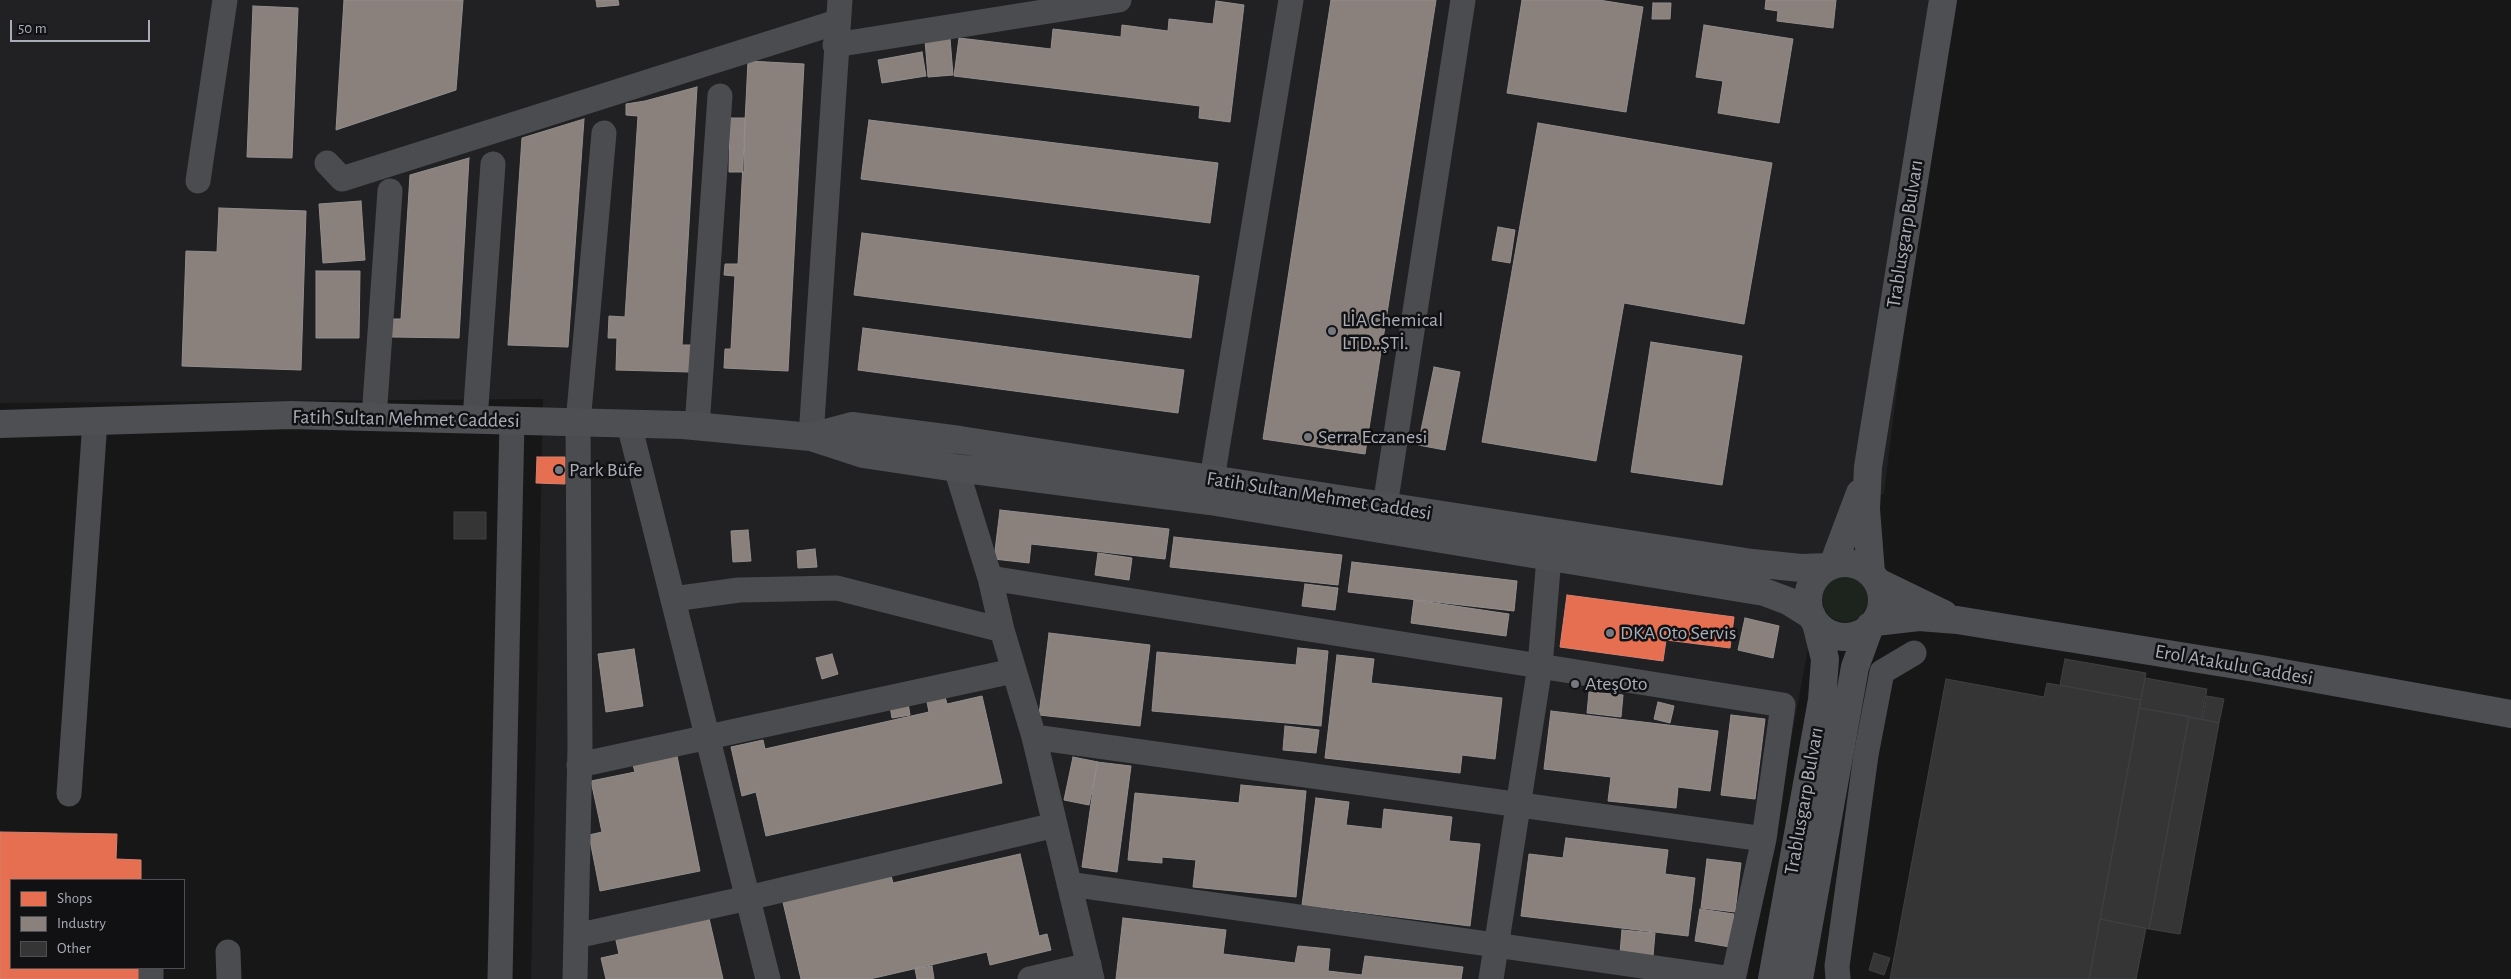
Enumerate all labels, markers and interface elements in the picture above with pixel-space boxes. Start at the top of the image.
scale bar [12,10,152,42]
text: 50 m [18,21,47,36]
street label: Trablusgarp Bulvarı [1881,158,1929,310]
place label: LİA Chemical LTD..ŞTİ. [1342,308,1443,355]
marker: LİA Chemical LTD..ŞTİ. [1326,325,1338,337]
street label: Fatih Sultan Mehmet Caddesi [292,405,520,433]
place label: Serra Eczanesi [1318,425,1427,449]
marker: Serra Eczanesi [1302,431,1314,443]
place label: Park Büfe [569,458,642,482]
marker: Park Büfe [553,464,565,476]
street label: Fatih Sultan Mehmet Caddesi [1205,466,1433,526]
place label: DKA Oto Servis [1620,621,1736,645]
marker: DKA Oto Servis [1604,627,1616,639]
street label: Erol Atakulu Caddesi [2153,639,2315,691]
place label: AteşOto [1585,672,1647,696]
marker: AteşOto [1569,678,1581,690]
street label: Trablusgarp Bulvarı [1779,725,1829,877]
legend [10,879,185,969]
text: Shops [57,891,92,906]
text: Industry [57,916,106,931]
text: Other [57,941,91,956]

